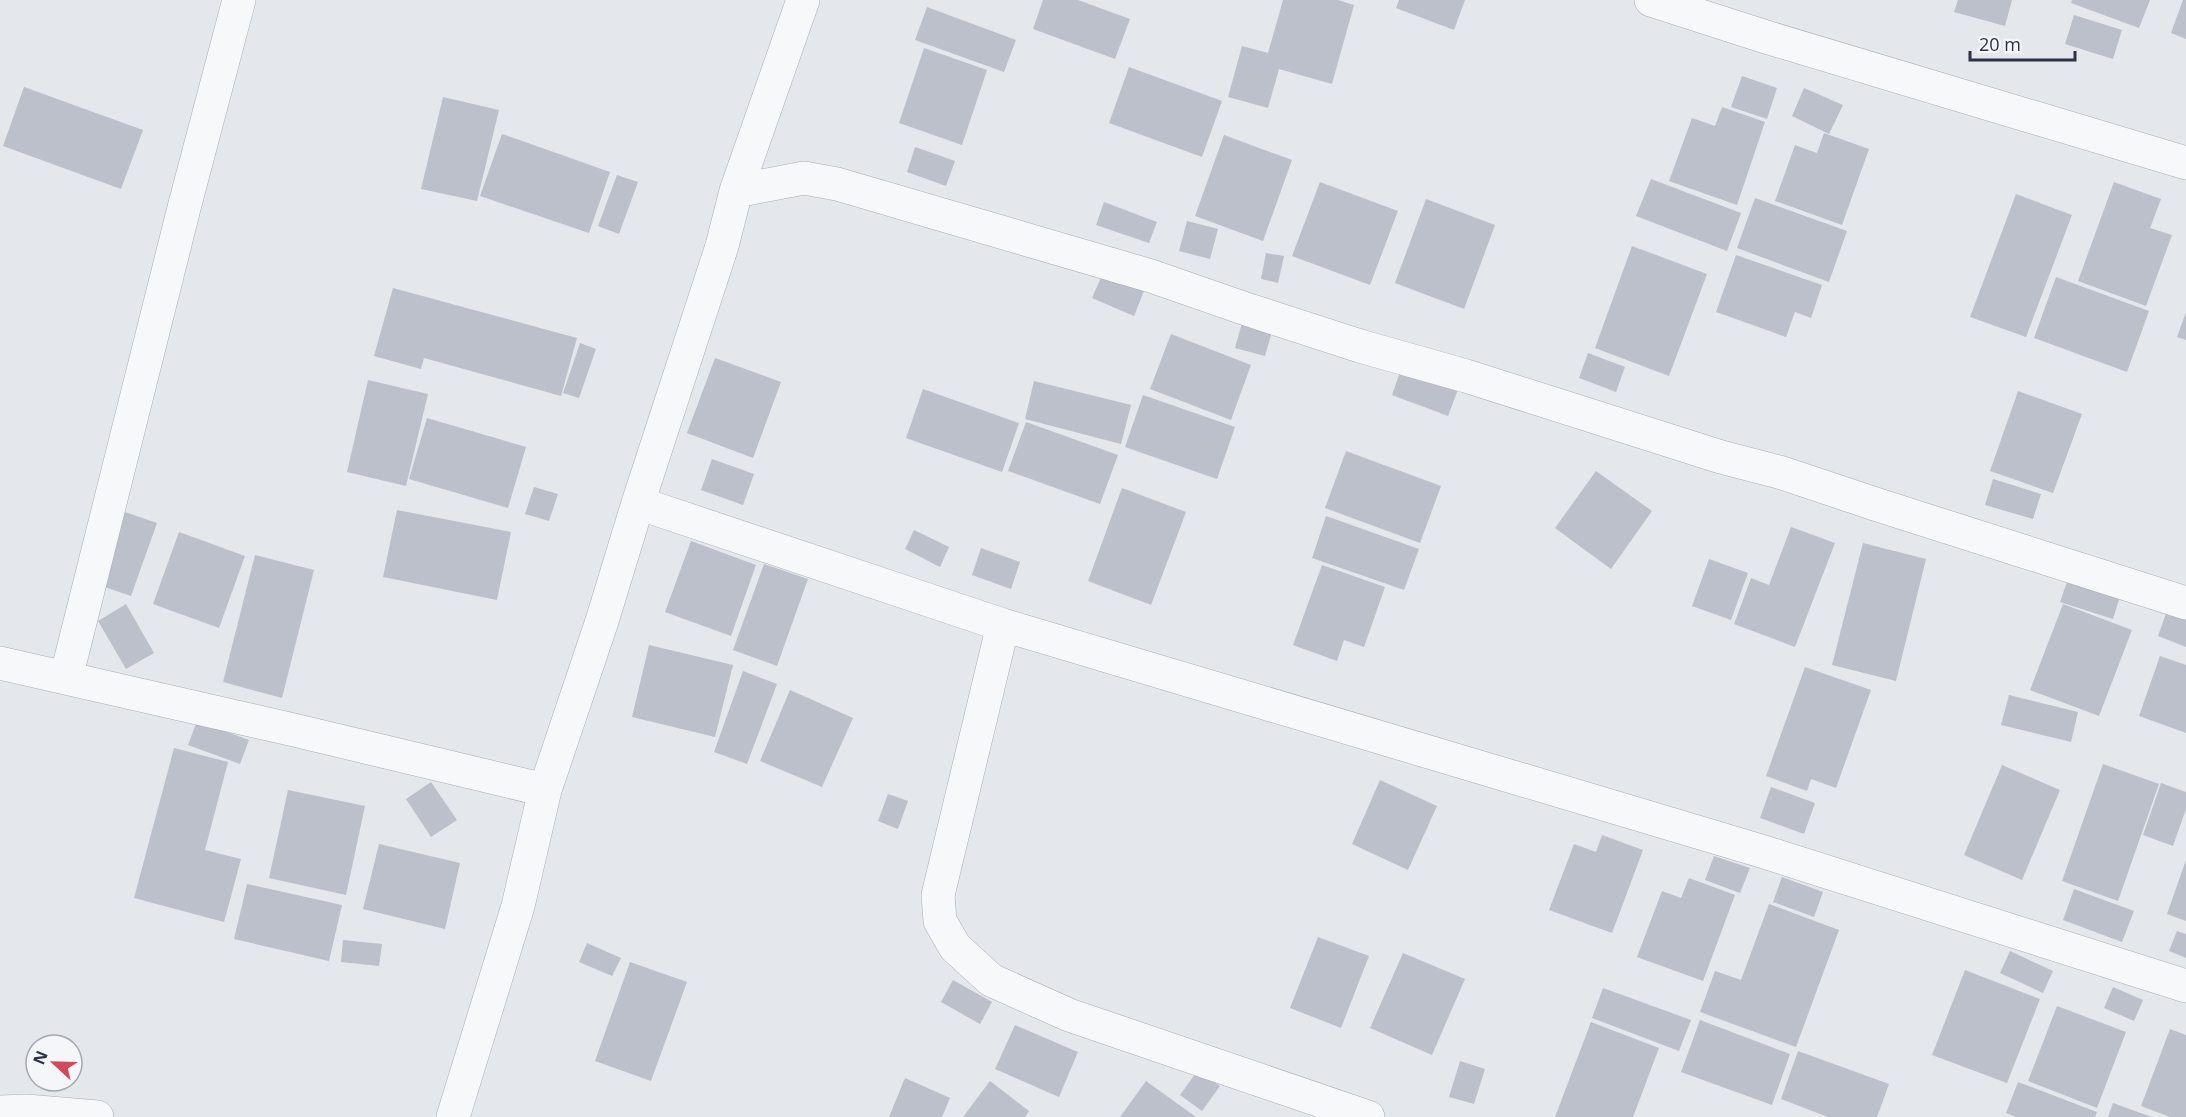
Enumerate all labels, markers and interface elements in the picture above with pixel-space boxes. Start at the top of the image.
scale bar [1970,24,2075,62]
text: 20 m [1979,32,2021,56]
north arrow [24,1033,84,1093]
text: N [27,1047,53,1068]

